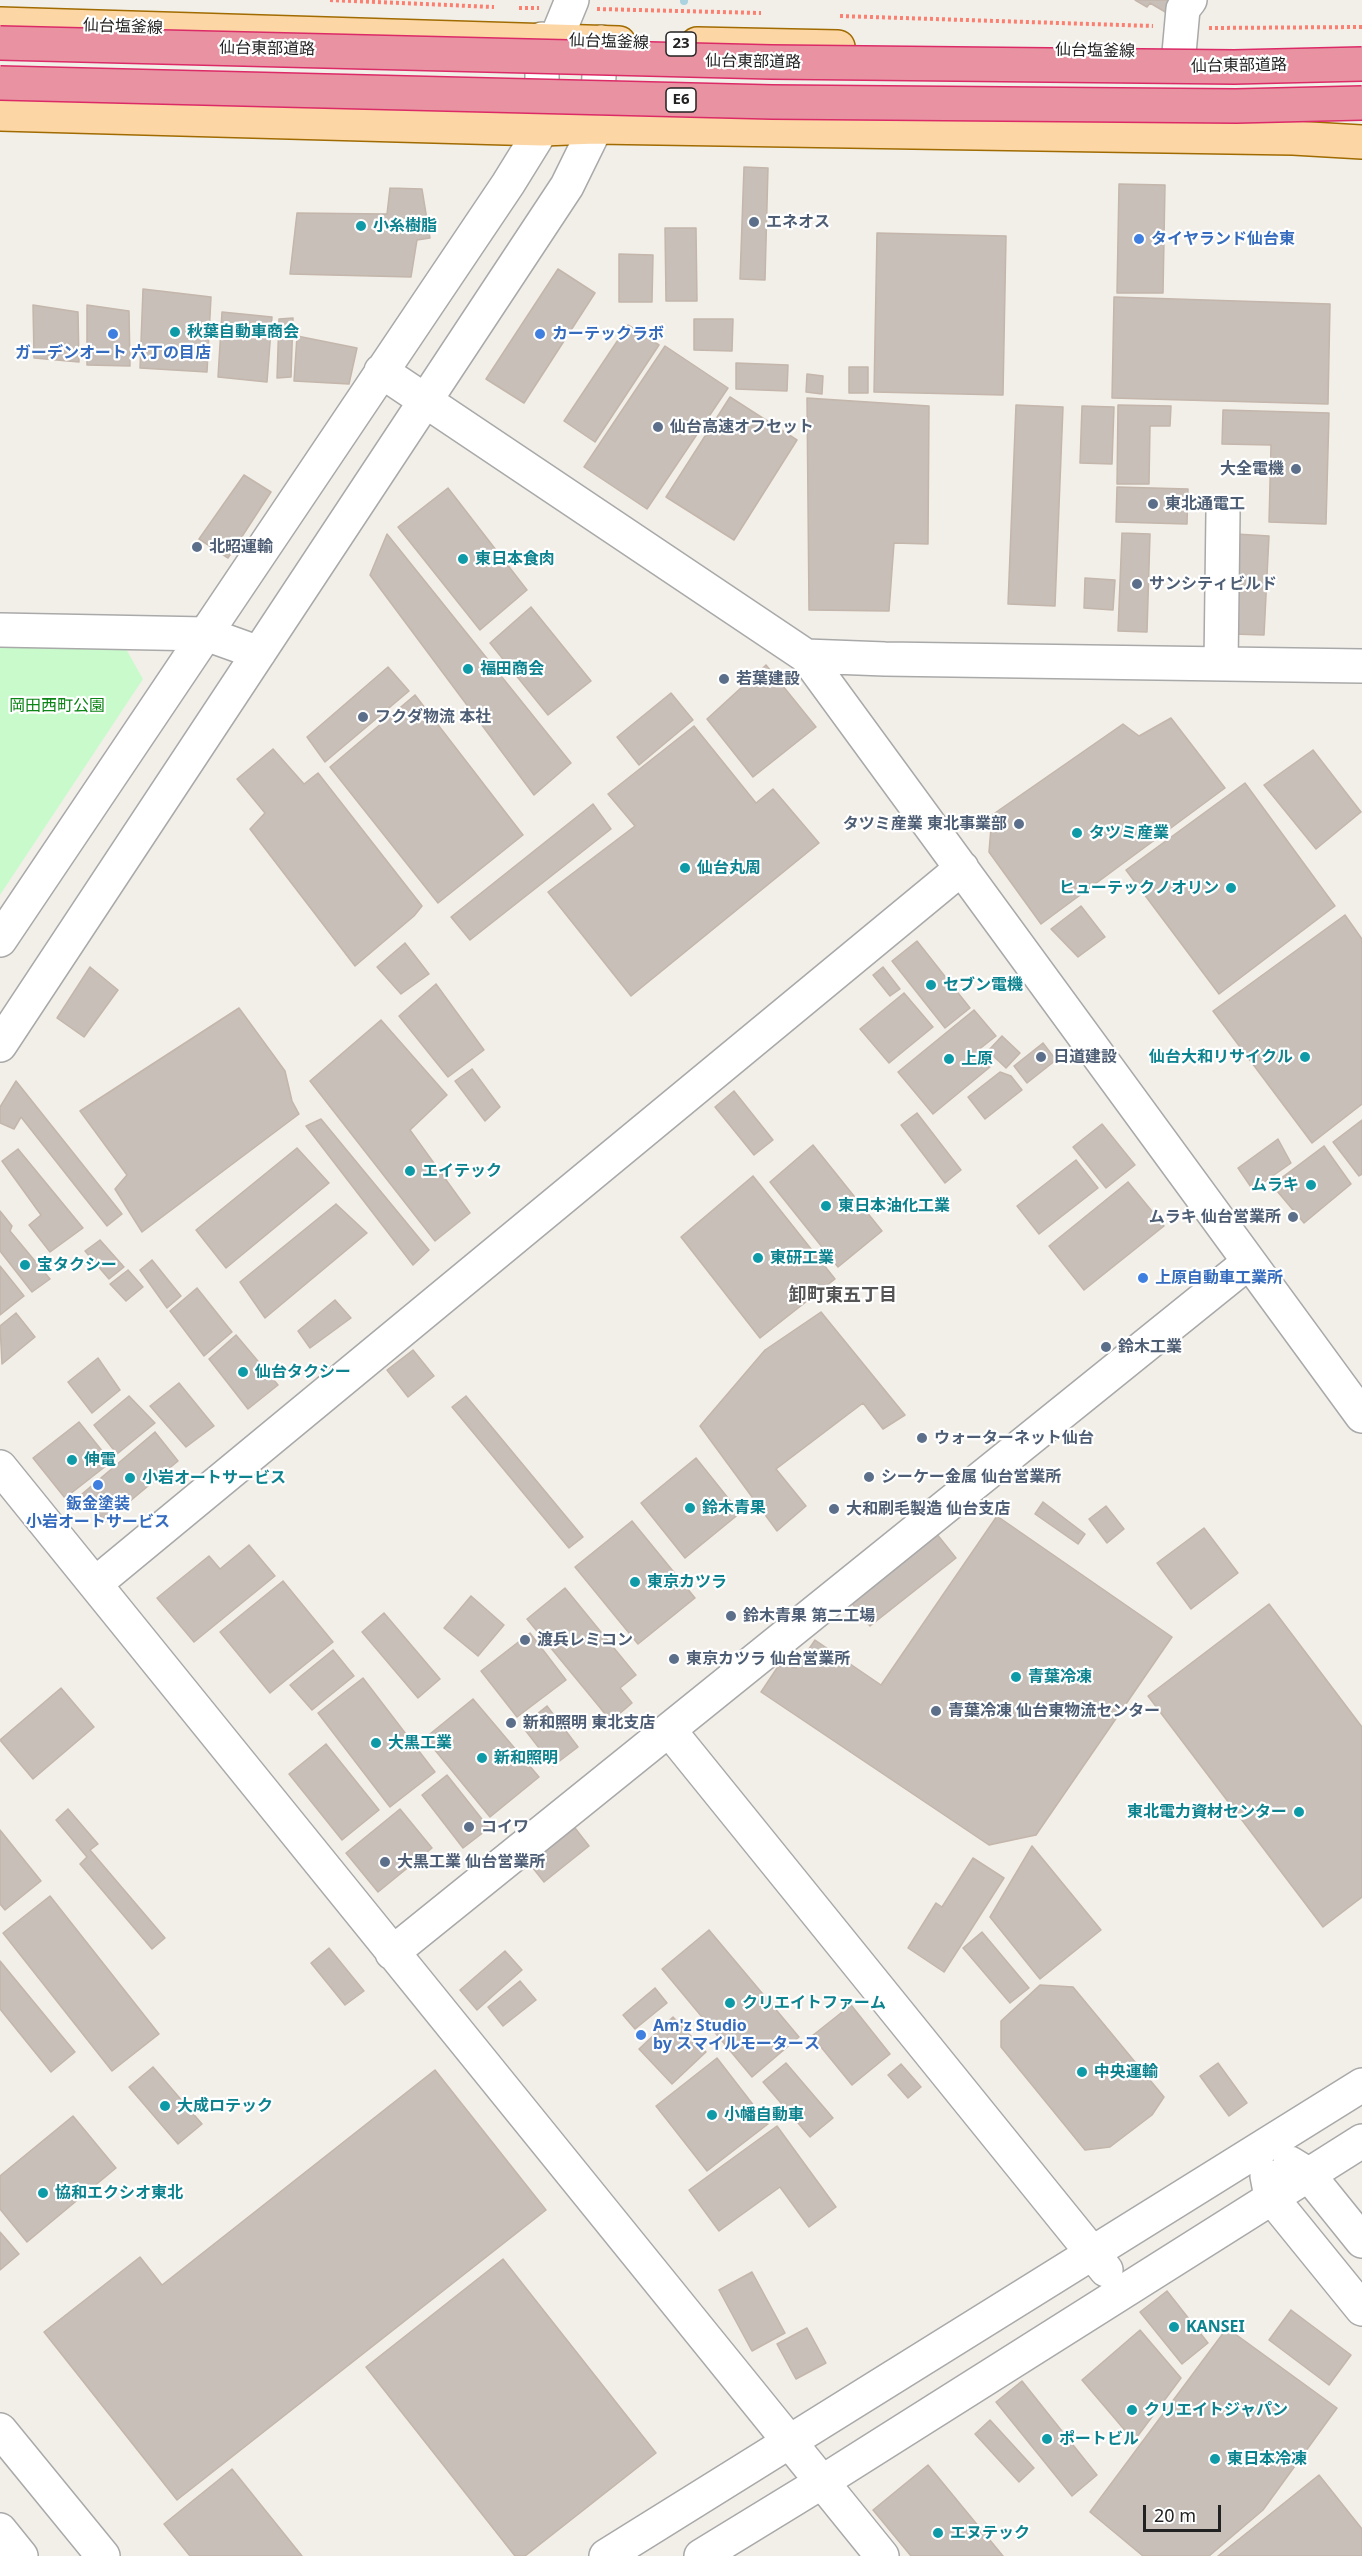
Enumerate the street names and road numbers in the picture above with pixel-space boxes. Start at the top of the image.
street label: 仙台塩釜線 [83,16,163,38]
street label: 仙台塩釜線 [569,31,649,53]
road number: 23 [666,32,696,56]
street label: 仙台東部道路 [219,39,315,59]
street label: 仙台塩釜線 [1055,41,1135,61]
street label: 仙台東部道路 [705,52,801,72]
street label: 仙台東部道路 [1191,56,1287,76]
road number: E6 [666,88,696,112]

